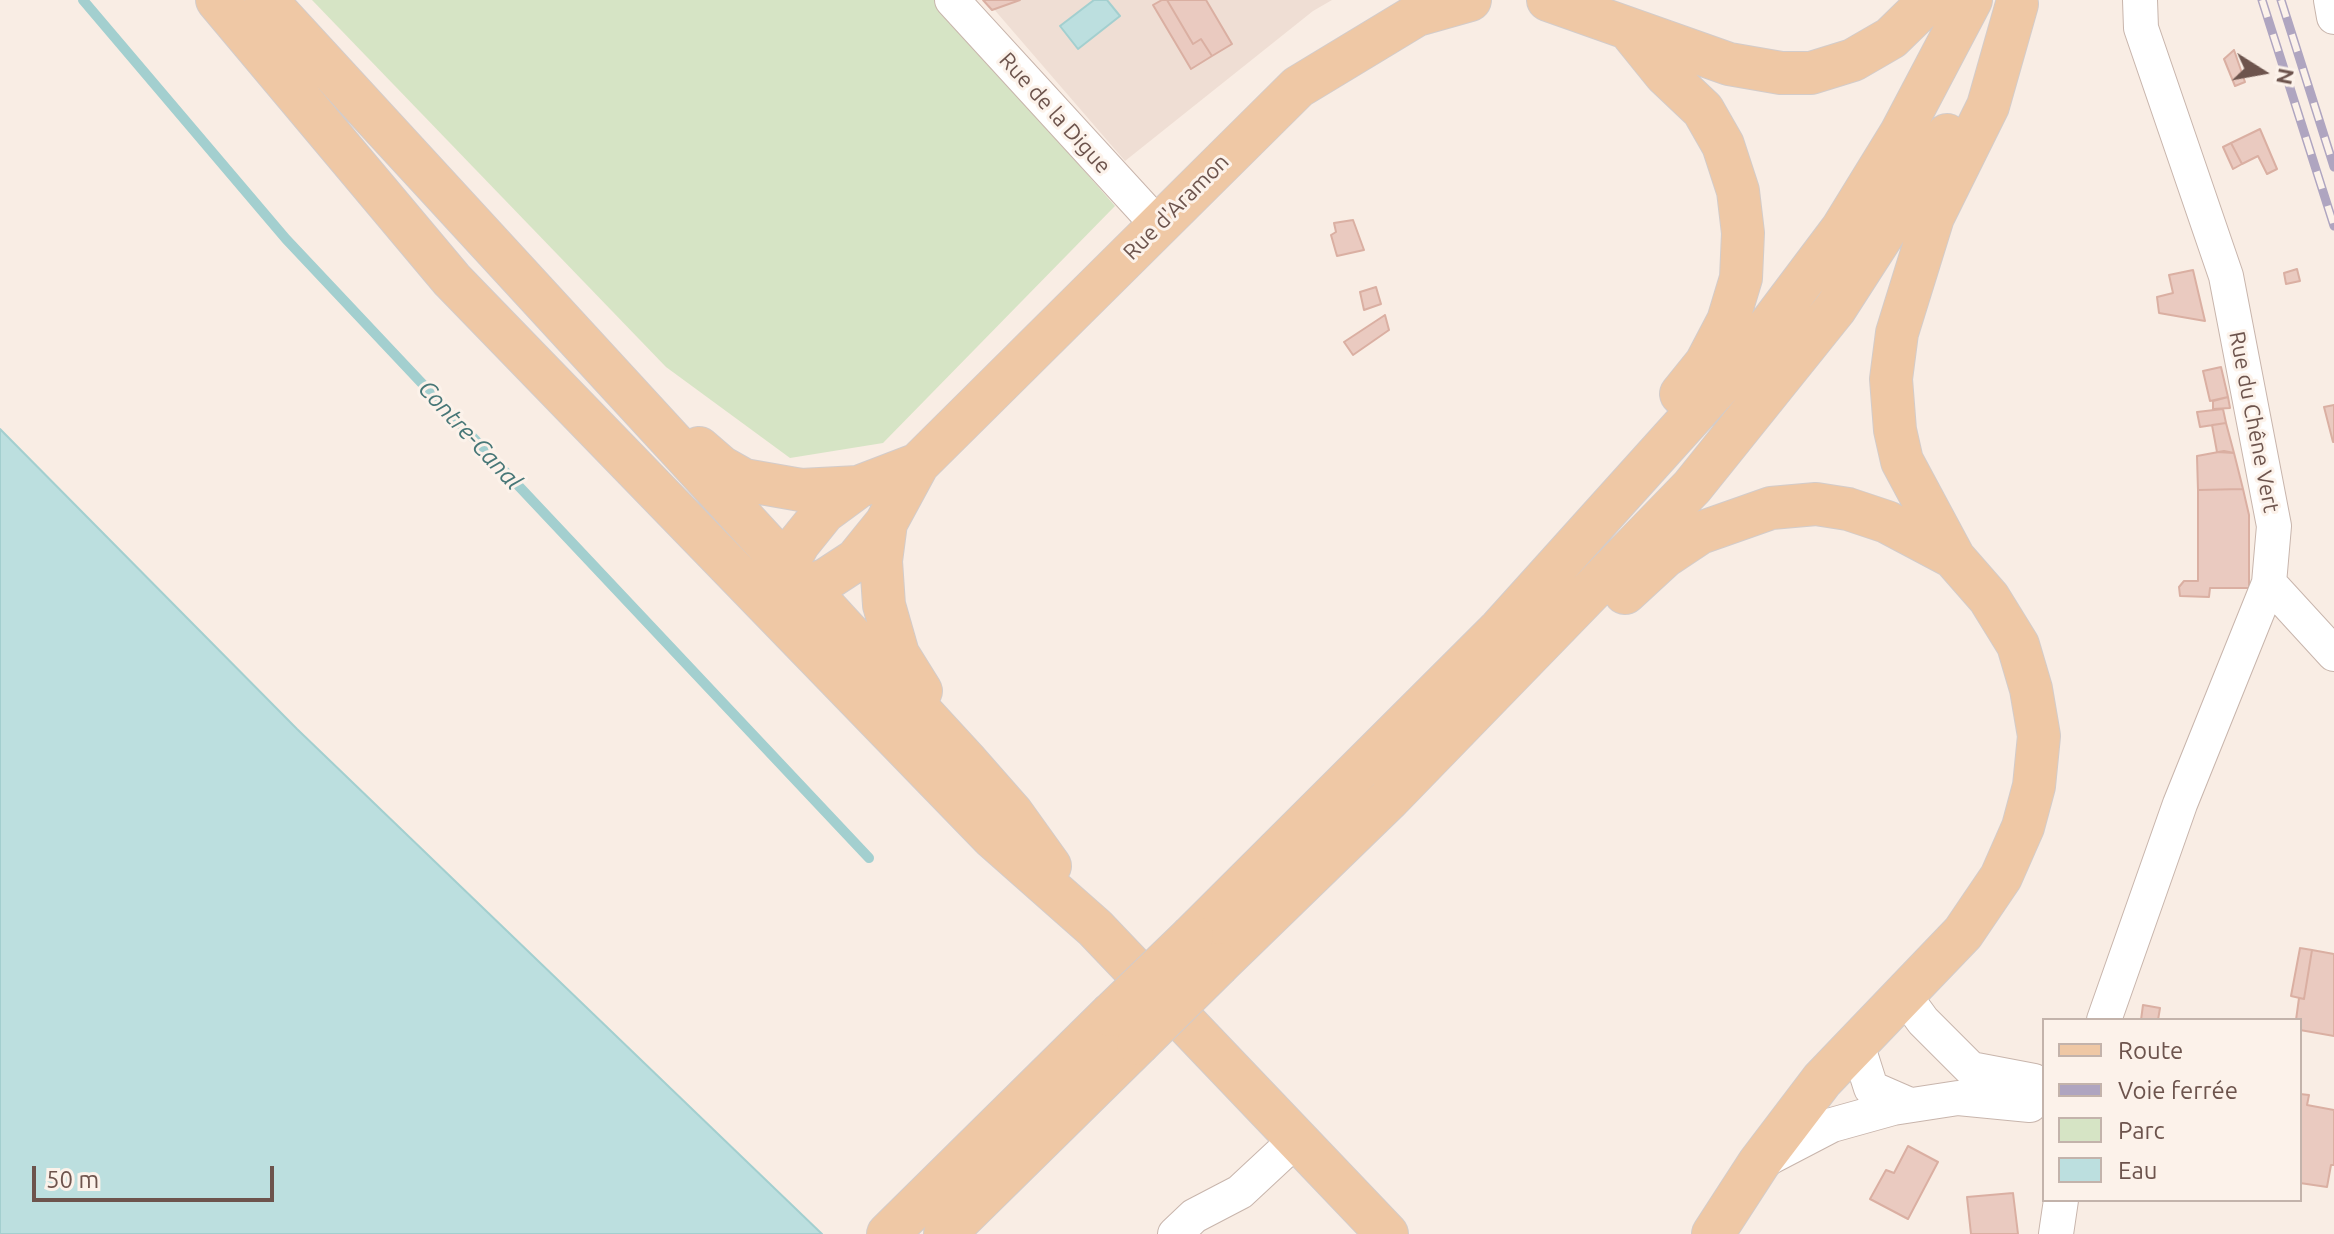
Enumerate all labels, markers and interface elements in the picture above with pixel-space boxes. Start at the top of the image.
north arrow [2222,32,2302,112]
street label: Rue de la Digue [994,47,1116,179]
text: N [2272,66,2300,87]
street label: Rue d'Aramon [1118,149,1234,265]
street label: Rue du Chêne Vert [2223,329,2285,515]
water label: Contre-Canal [412,374,528,496]
legend [2042,1018,2302,1202]
text: Route [2118,1037,2183,1064]
text: Voie ferrée [2118,1077,2238,1104]
text: Parc [2118,1117,2165,1144]
scale bar [36,1150,278,1200]
text: Eau [2118,1157,2157,1184]
text: 50 m [46,1166,99,1193]

